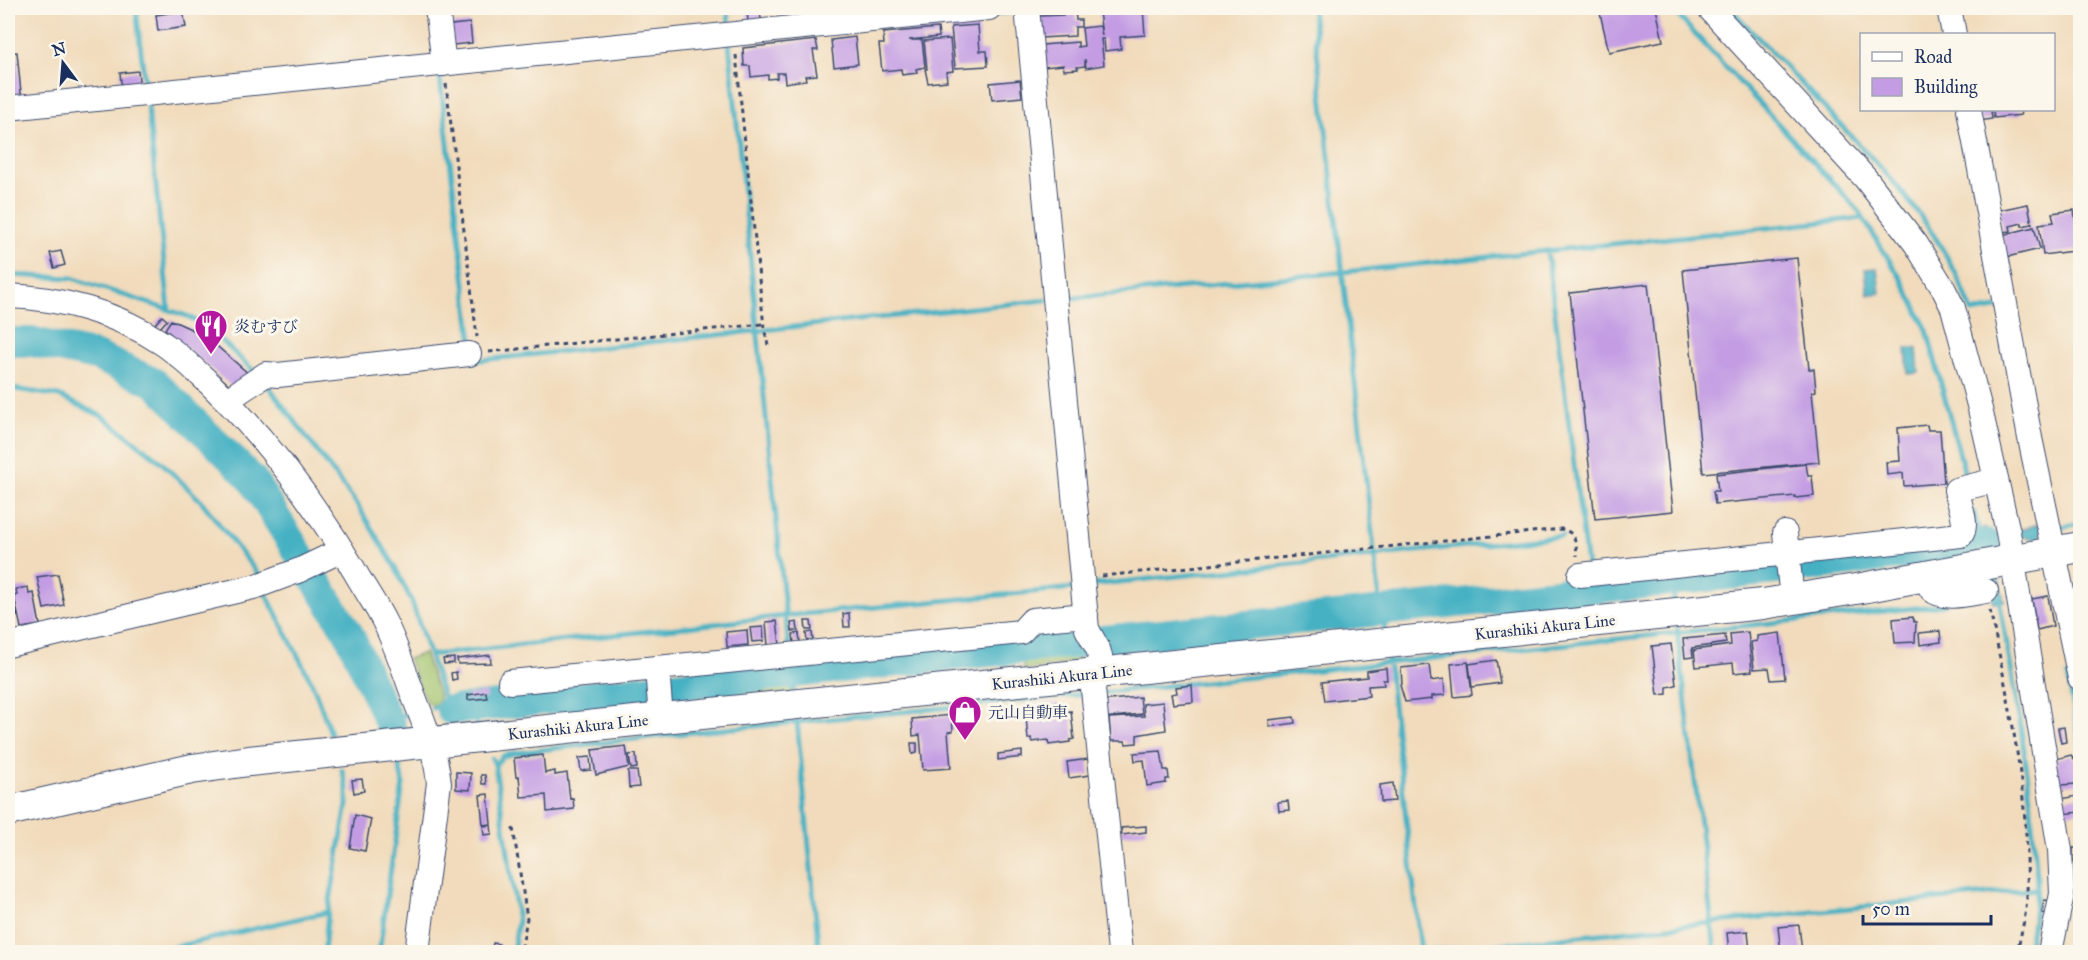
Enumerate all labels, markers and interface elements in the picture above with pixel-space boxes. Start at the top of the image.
north arrow [33,33,93,93]
legend [1860,33,2055,111]
text: N [50,38,69,60]
text: Road [1914,46,1952,68]
text: Building [1914,76,1978,99]
restaurant icon: 炎むすび [193,308,229,355]
place label: 炎むすび [234,317,298,336]
street label: Kurashiki Akura Line [1474,610,1617,644]
street label: Kurashiki Akura Line [991,660,1134,694]
shop icon: 元山自動車 [947,694,983,741]
place label: 元山自動車 [988,703,1068,722]
street label: Kurashiki Akura Line [507,710,650,744]
scale bar [1863,888,1990,926]
text: 50 m [1872,898,1910,920]

